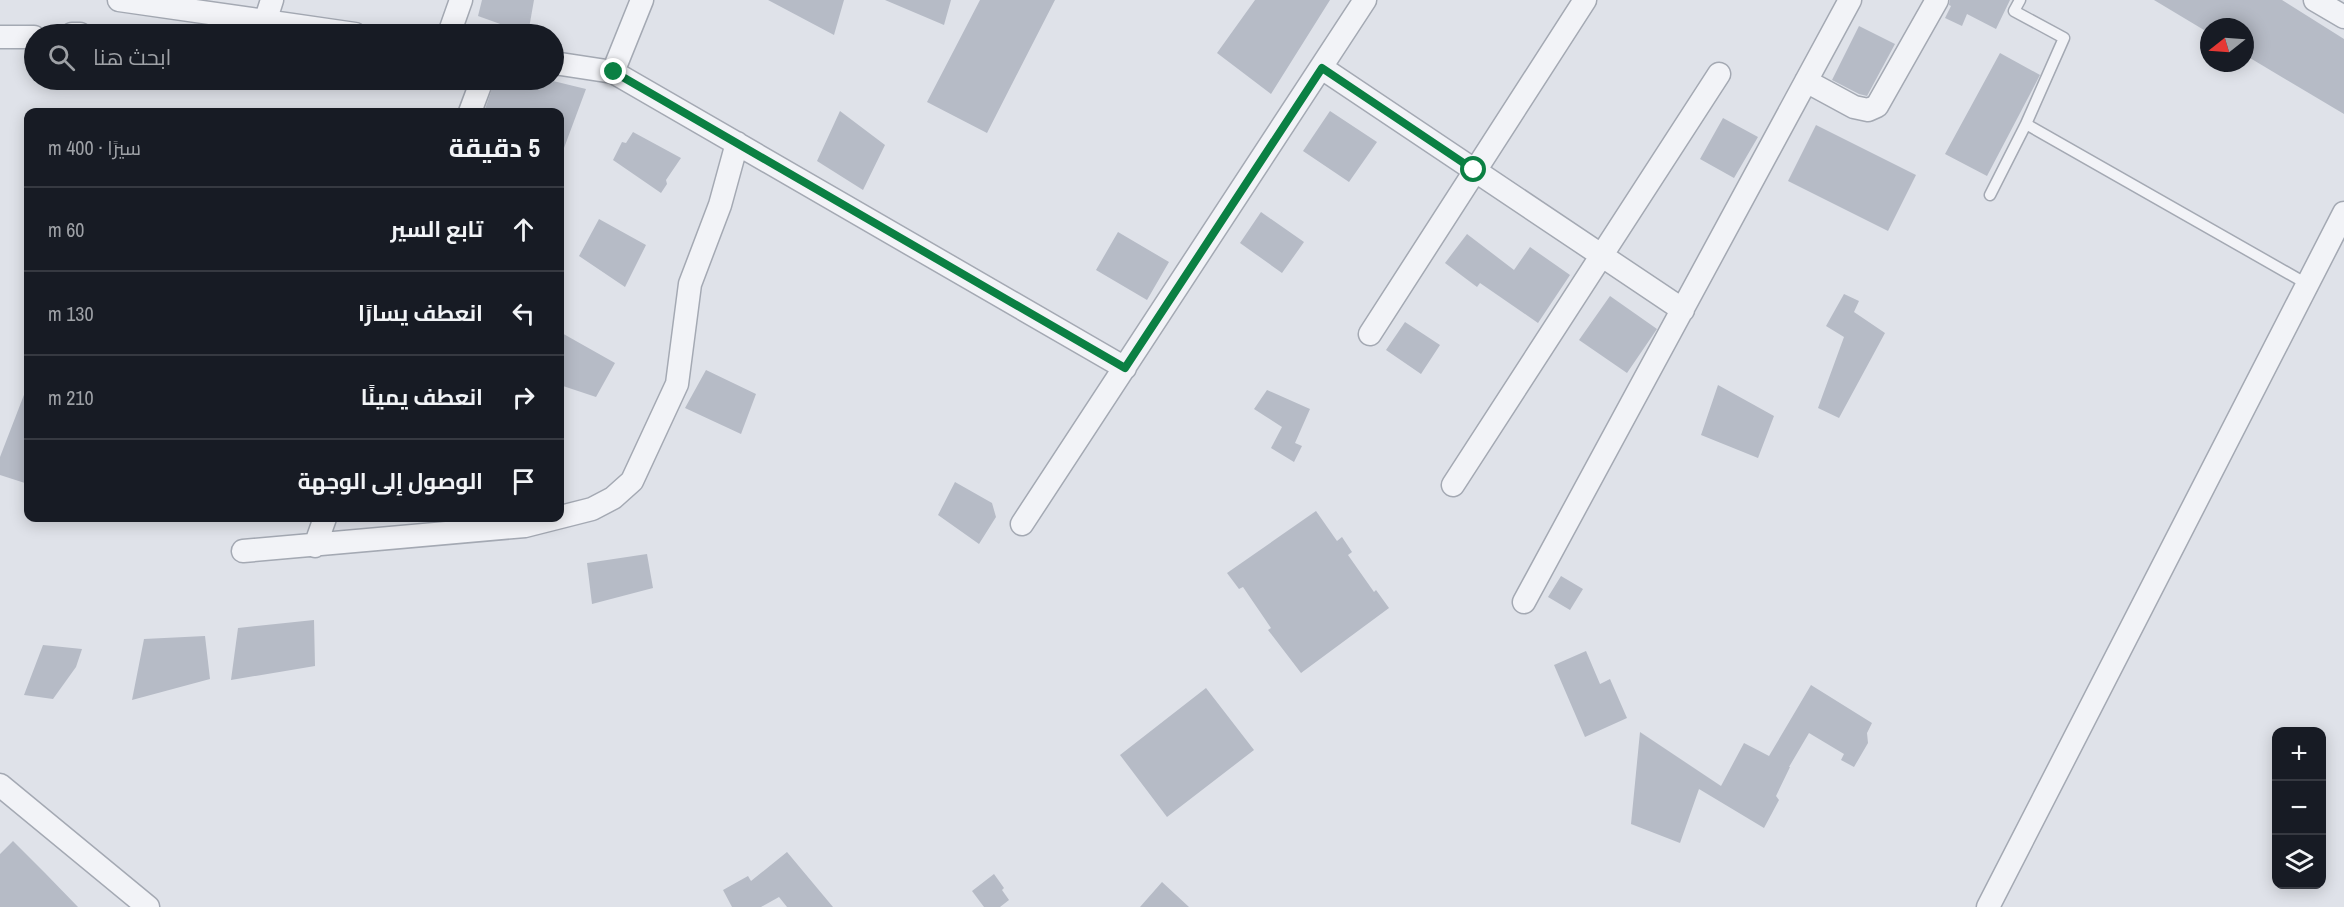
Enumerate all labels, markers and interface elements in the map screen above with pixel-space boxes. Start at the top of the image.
north arrow [2200,18,2254,72]
search box [24,24,564,90]
icon: search [45,41,78,74]
text: ابحث هنا [93,42,172,72]
route end [600,58,626,84]
text: 5 دقيقة [449,130,540,165]
text: سيرًا · 400 m [48,134,141,161]
route start [1460,156,1486,182]
icon: ahead [507,213,540,246]
text: تابع السير [391,214,483,244]
text: 60 m [48,216,84,243]
icon: left [507,297,540,330]
text: انعطف يسارًا [358,298,483,328]
text: 130 m [48,300,94,327]
icon: right [507,381,540,414]
text: انعطف يمينًا [361,382,483,412]
text: 210 m [48,384,94,411]
icon: arrive [507,465,540,498]
text: الوصول إلى الوجهة [298,466,483,496]
map controls [2272,727,2326,889]
button: + [2272,727,2326,781]
button: − [2272,781,2326,835]
button: layers [2272,835,2326,889]

